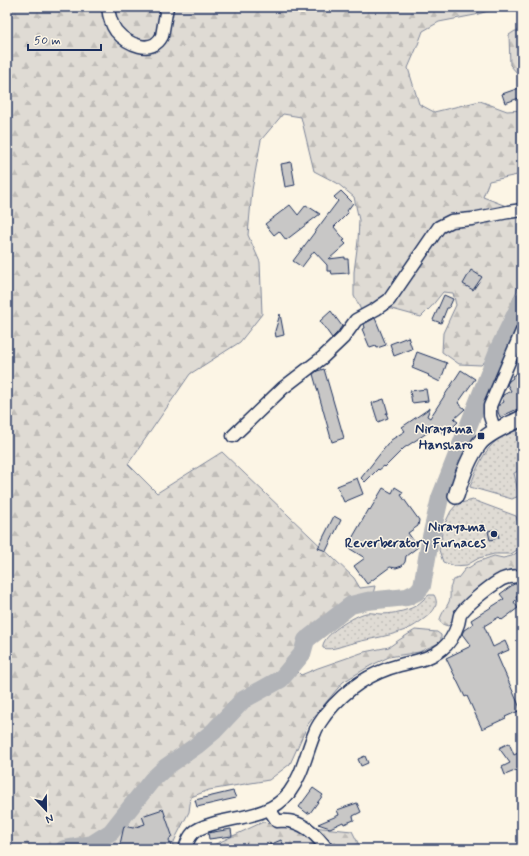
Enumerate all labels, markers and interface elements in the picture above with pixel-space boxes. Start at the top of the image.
scale bar [28,26,101,52]
text: 50 m [34,33,61,49]
place label: Nirayama Hansharo [415,420,473,454]
marker: Nirayama Hansharo [476,431,486,441]
place label: Nirayama Reverberatory Furnaces [345,518,486,552]
marker: Nirayama Reverberatory Furnaces [489,529,499,539]
north arrow [26,790,66,830]
text: N [43,810,55,826]

